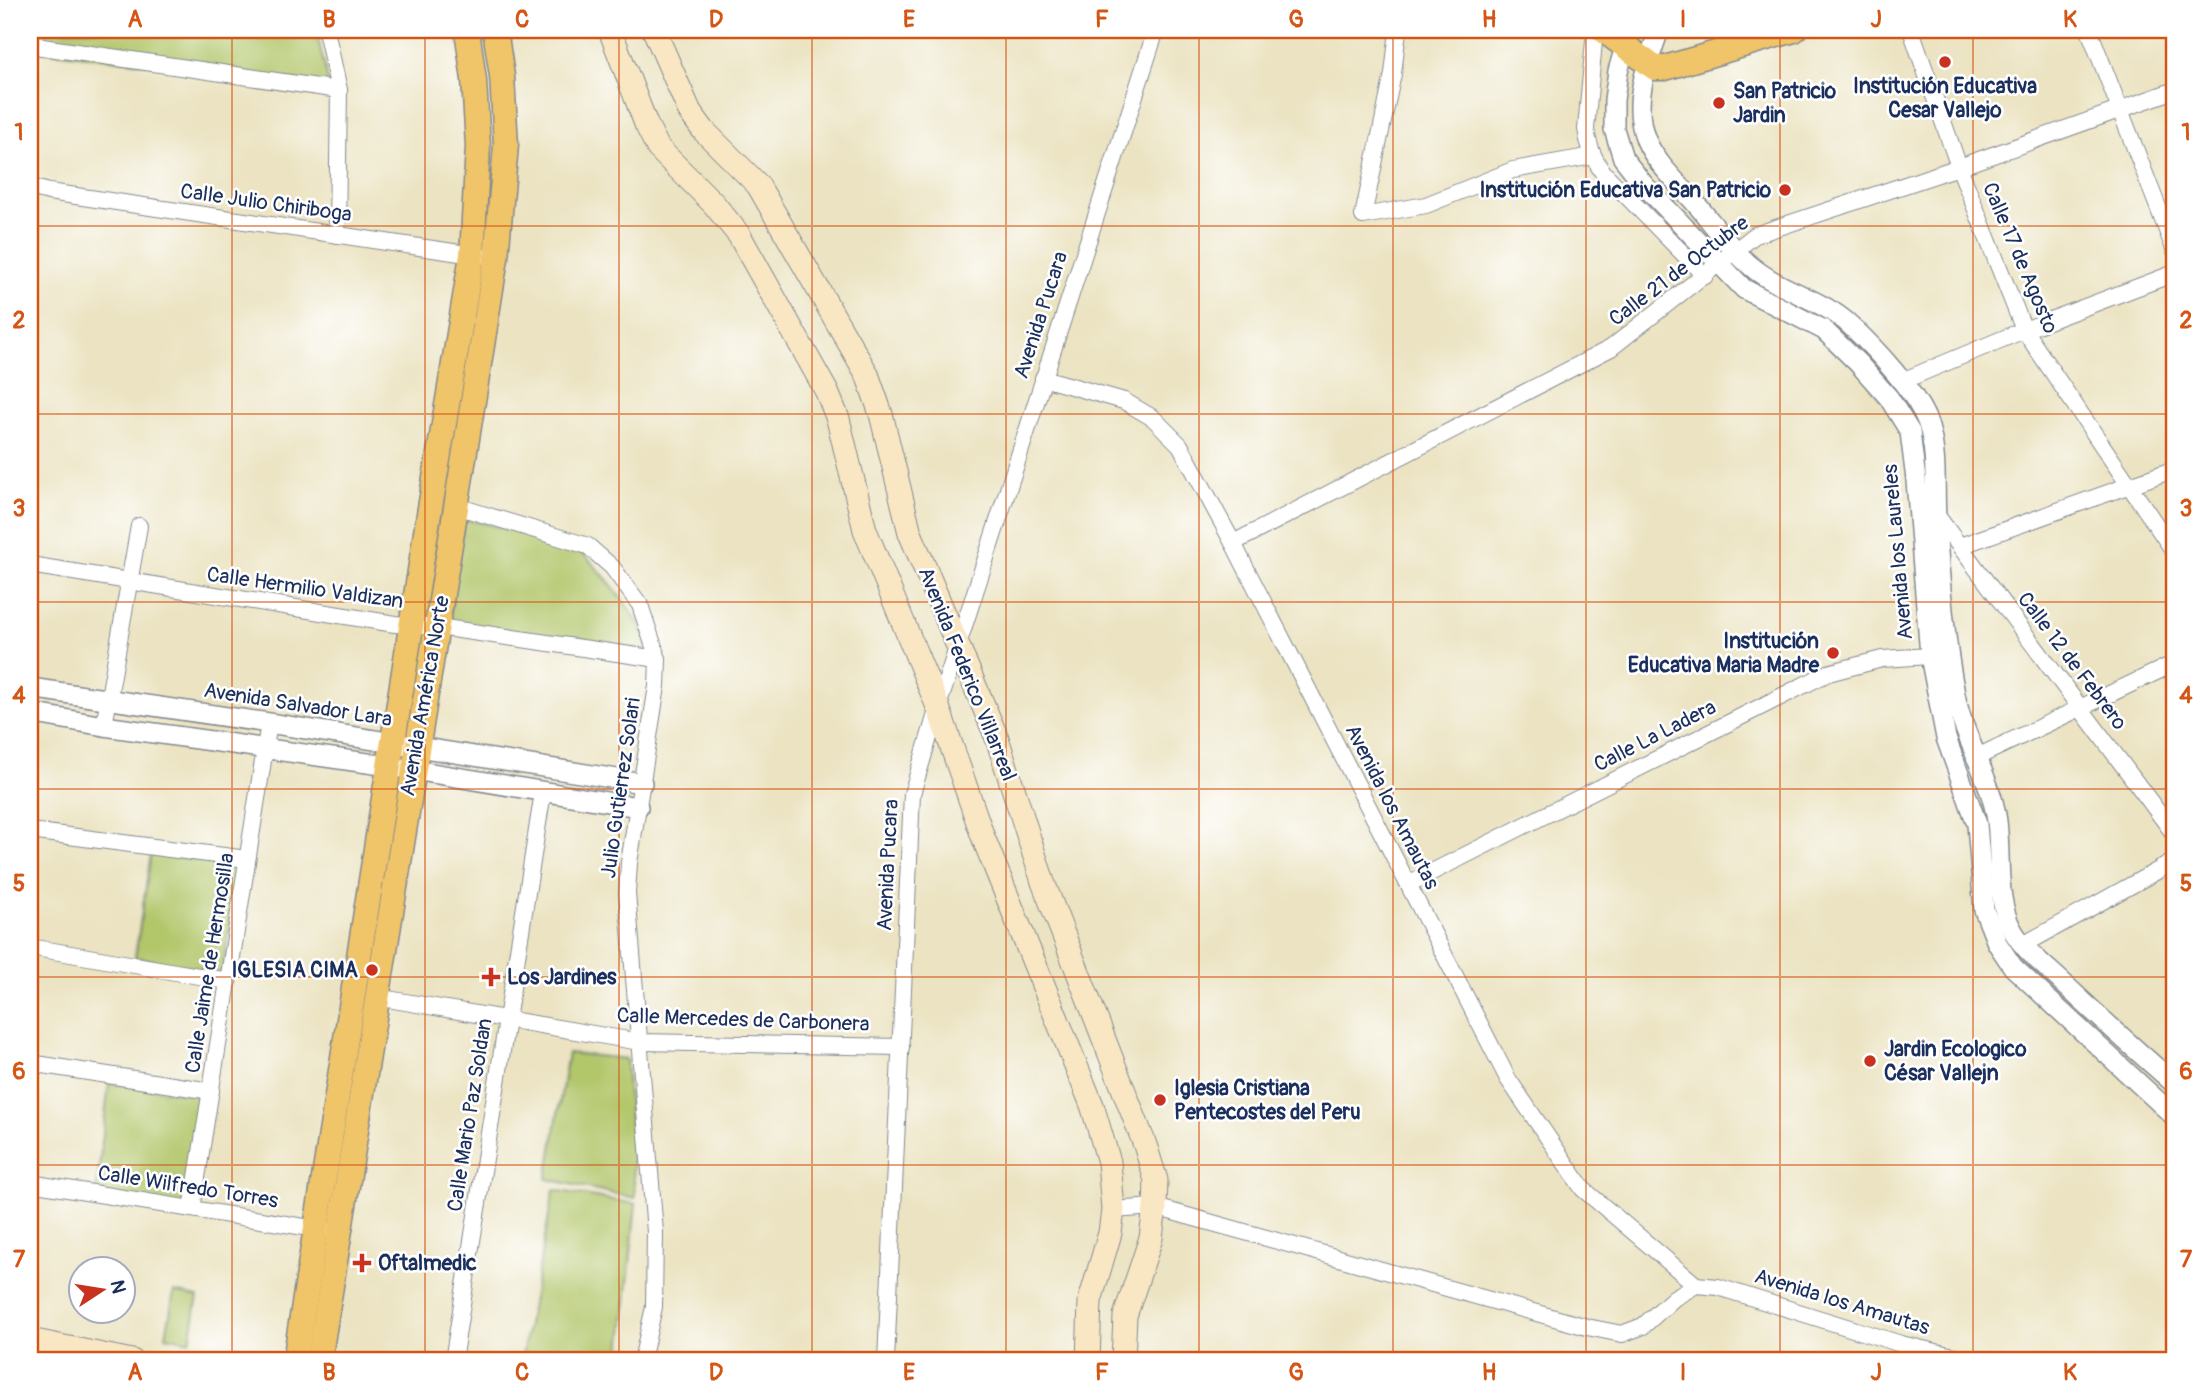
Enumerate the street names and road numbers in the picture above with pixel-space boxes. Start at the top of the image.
street label: Calle Julio Chiriboga [179,178,353,228]
street label: Calle 17 de Agosto [1976,178,2064,338]
street label: Calle 21 de Octubre [1604,209,1755,332]
street label: Avenida Pucara [1008,248,1074,382]
street label: Avenida los Laureles [1877,462,1919,641]
street label: Calle Hermilio Valdizan [205,561,405,615]
street label: Avenida Federico Villarreal [912,563,1022,785]
street label: Calle 12 de Febrero [2011,587,2133,735]
street label: Avenida América Norte [394,593,456,798]
street label: Avenida Salvador Lara [202,677,394,733]
street label: Calle La Ladera [1589,694,1721,778]
street label: Julio Gutierrez Solari [595,696,647,880]
street label: Avenida los Amautas [1339,720,1446,895]
street label: Avenida Pucara [871,798,905,932]
street label: Calle Jaime de Hermosilla [179,851,241,1075]
street label: Calle Mercedes de Carbonera [616,1002,870,1038]
street label: Calle Mario Paz Soldan [441,1016,499,1214]
street label: Calle Wilfredo Torres [96,1159,281,1215]
street label: Avenida los Amautas [1751,1263,1933,1342]

